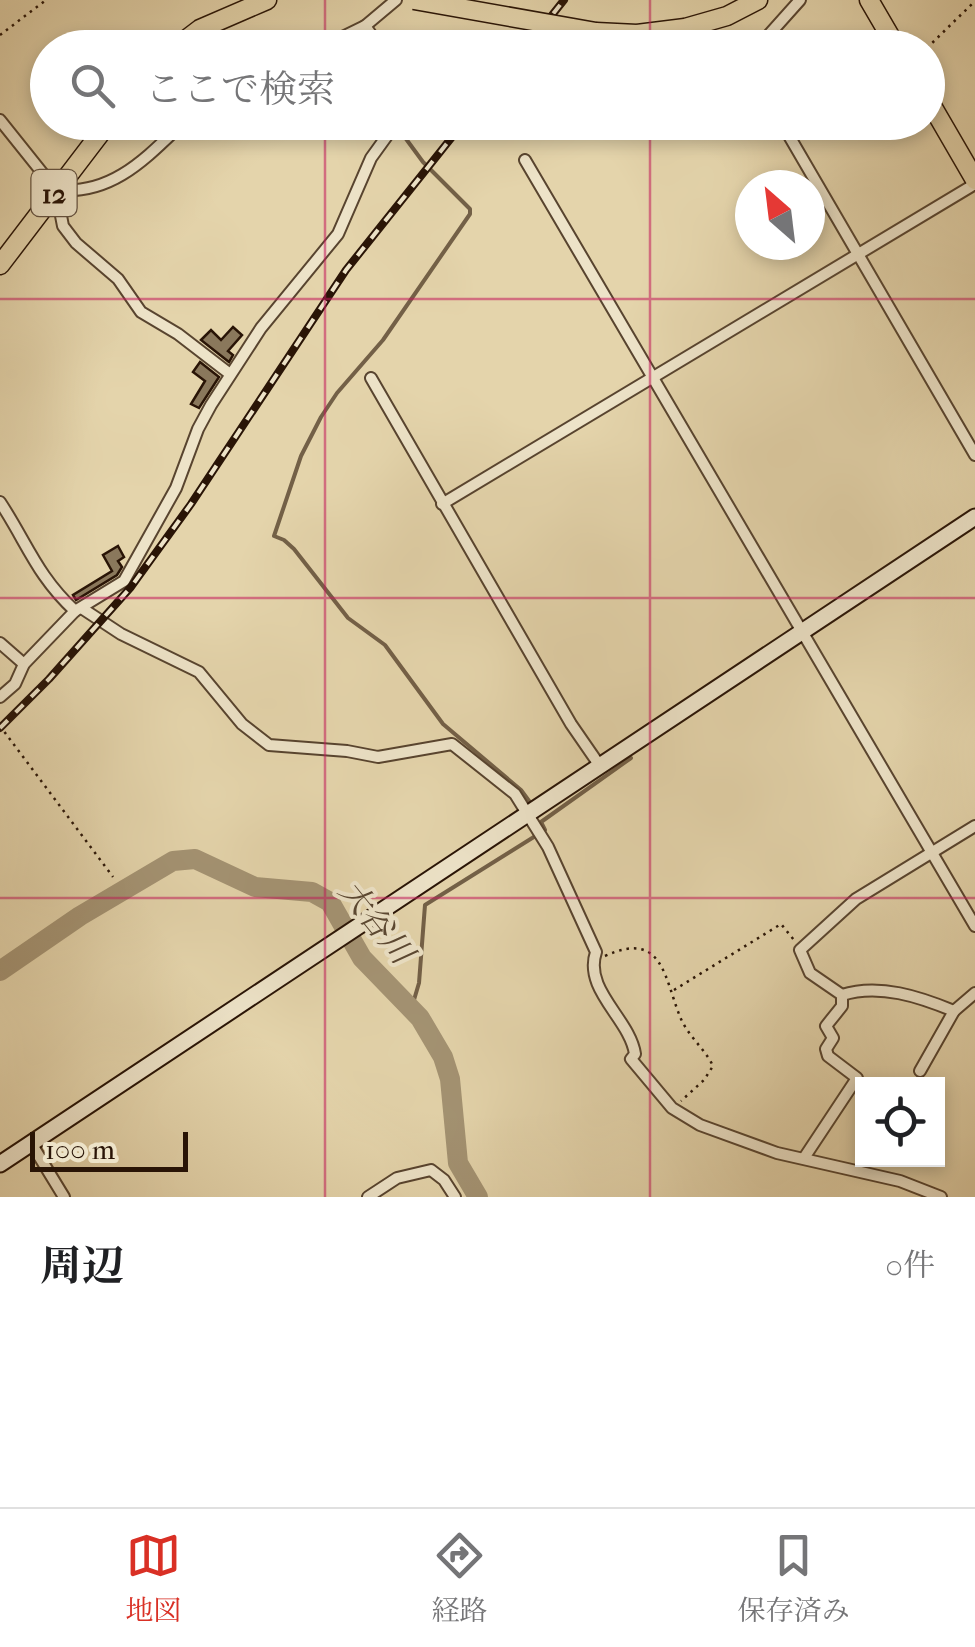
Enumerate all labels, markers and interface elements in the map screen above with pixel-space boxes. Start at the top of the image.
search box [30,30,945,140]
icon: search [65,58,120,113]
text: ここで検索 [145,67,335,112]
road number: 12 [32,170,76,216]
north arrow [735,170,825,260]
water label: 大谷川 [331,873,422,973]
map controls [855,1077,945,1167]
button: locate [855,1077,945,1167]
scale bar [30,1127,188,1172]
text: 100 m [45,1133,115,1166]
text: 周辺 [40,1242,124,1291]
text: 0件 [885,1247,935,1284]
tab: 地図 [125,1528,181,1628]
tab: 経路 [431,1528,488,1628]
tab: 保存済み [738,1528,850,1628]

